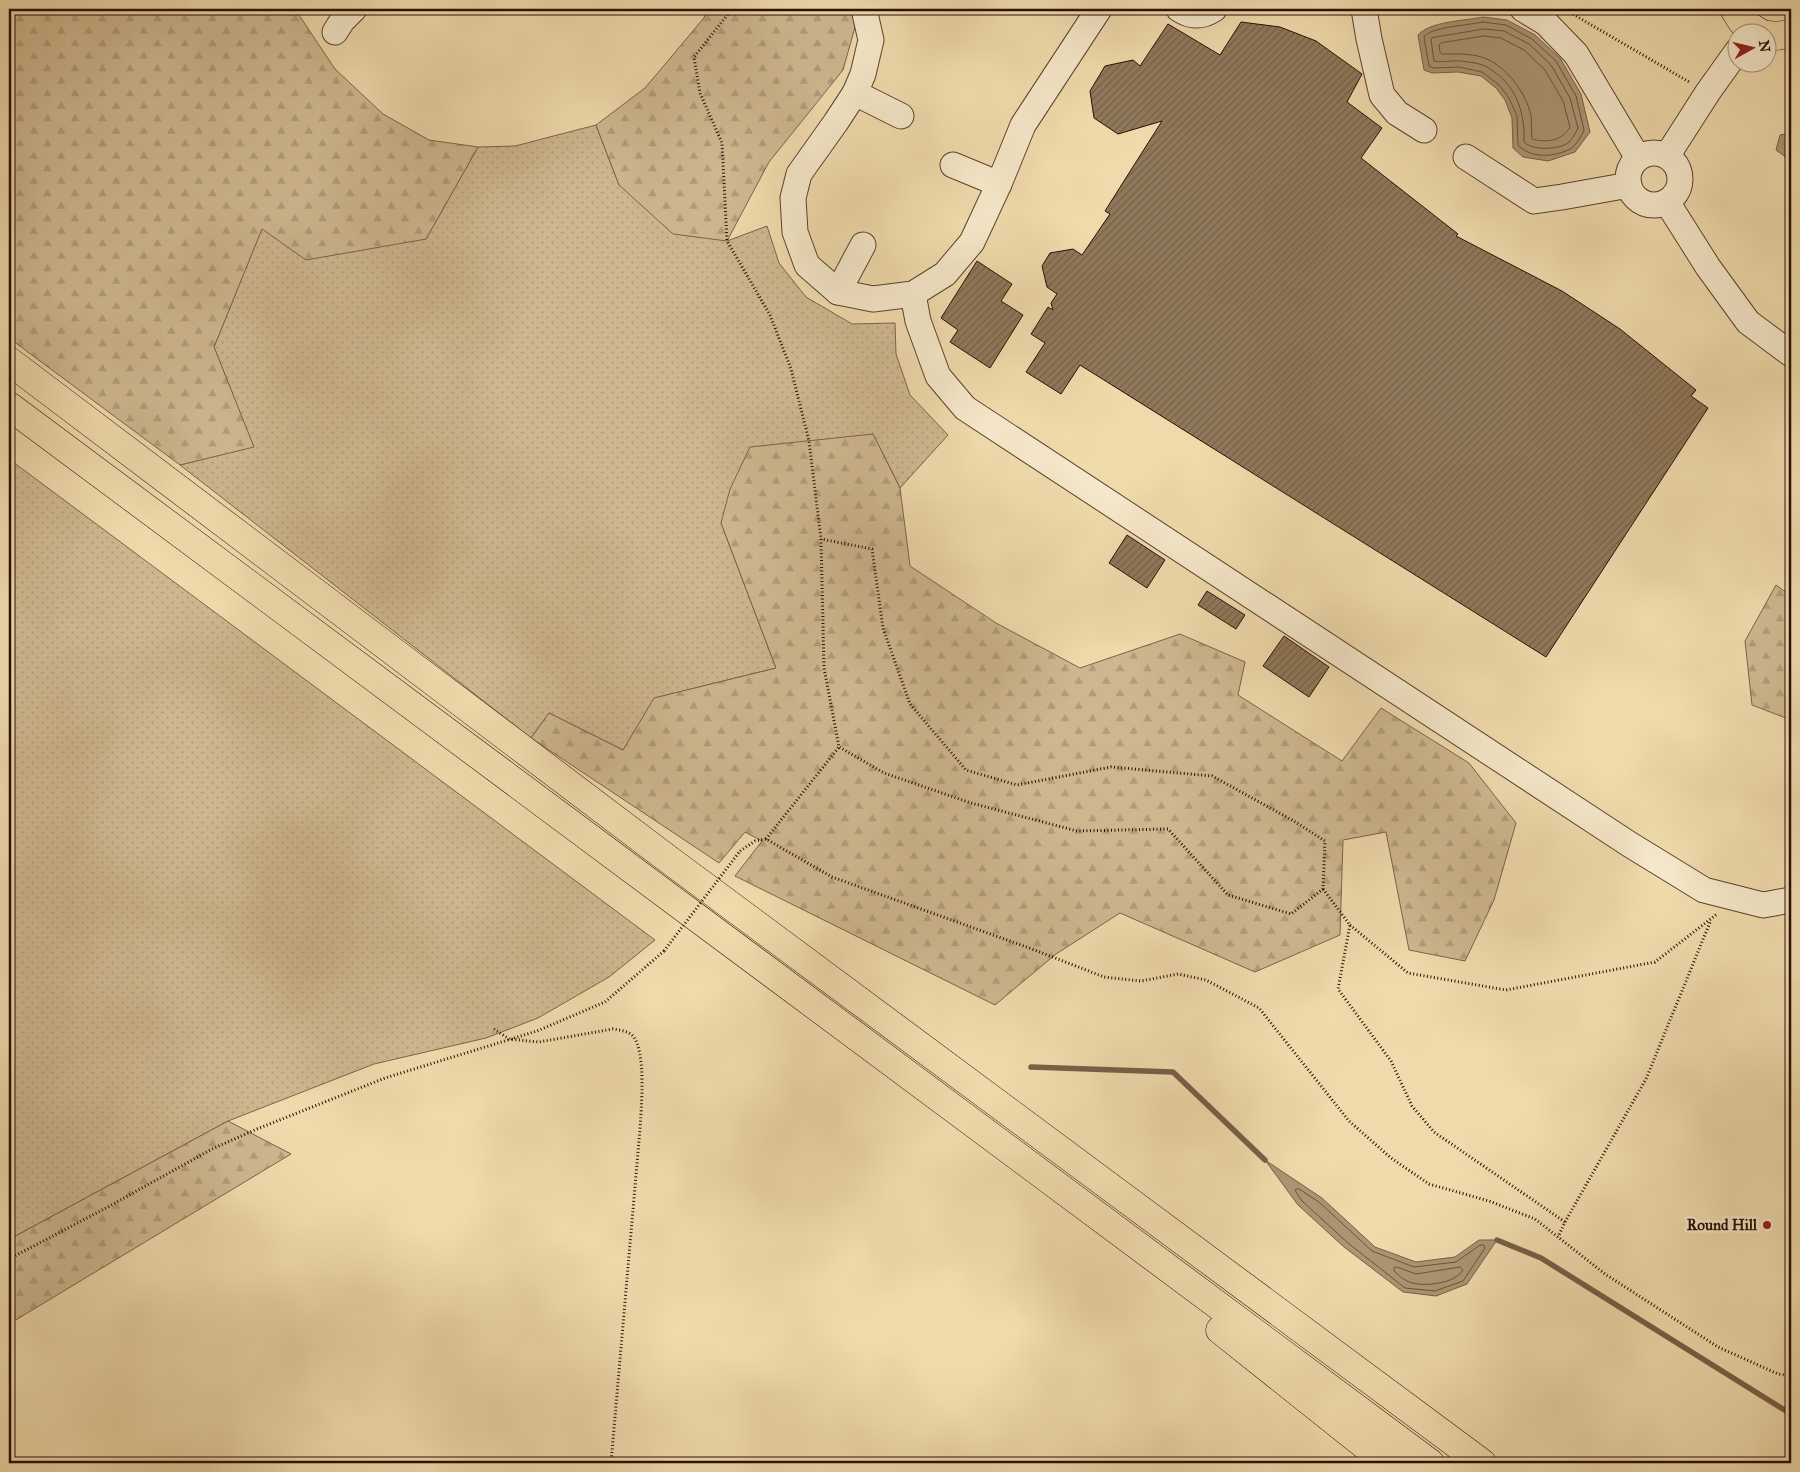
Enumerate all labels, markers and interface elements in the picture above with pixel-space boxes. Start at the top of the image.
north arrow [1728,22,1778,72]
text: N [1755,39,1774,53]
place label: Round Hill [1687,1216,1758,1234]
marker: Round Hill [1761,1219,1773,1231]

